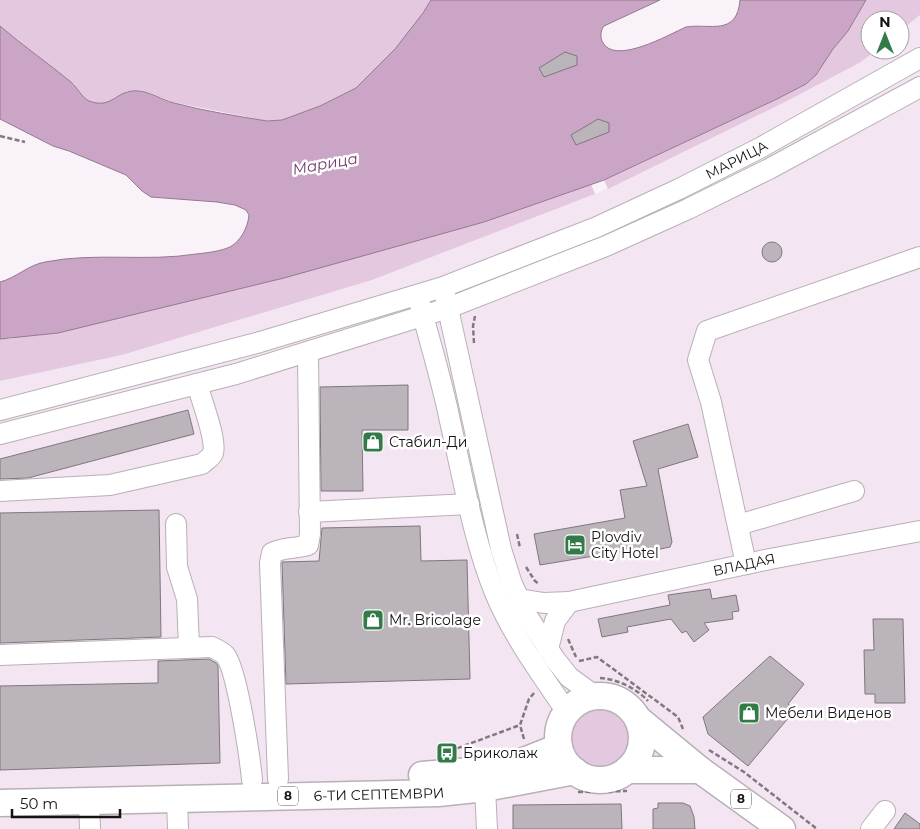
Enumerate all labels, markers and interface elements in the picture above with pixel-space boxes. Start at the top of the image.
north arrow [860,10,910,60]
text: N [879,13,891,31]
street label: МАРИЦА [702,136,771,183]
water label: Марица [291,148,359,179]
shop icon: Стабил-Ди [361,430,385,454]
place label: Стабил-Ди [389,433,467,451]
place label: Plovdiv City Hotel [591,528,659,562]
hotel icon: Plovdiv City Hotel [563,533,587,557]
street label: ВЛАДАЯ [711,549,777,580]
shop icon: Mr. Bricolage [361,608,385,632]
place label: Mr. Bricolage [389,611,481,629]
shop icon: Мебели Виденов [737,701,761,725]
place label: Мебели Виденов [765,704,892,722]
bus stop icon: Бриколаж [435,741,459,765]
place label: Бриколаж [463,744,538,762]
street label: 6-ТИ СЕПТЕМВРИ [313,783,445,805]
scale bar [12,786,120,818]
road number: 8 [278,786,298,806]
road number: 8 [731,790,751,809]
text: 50 m [20,794,58,813]

